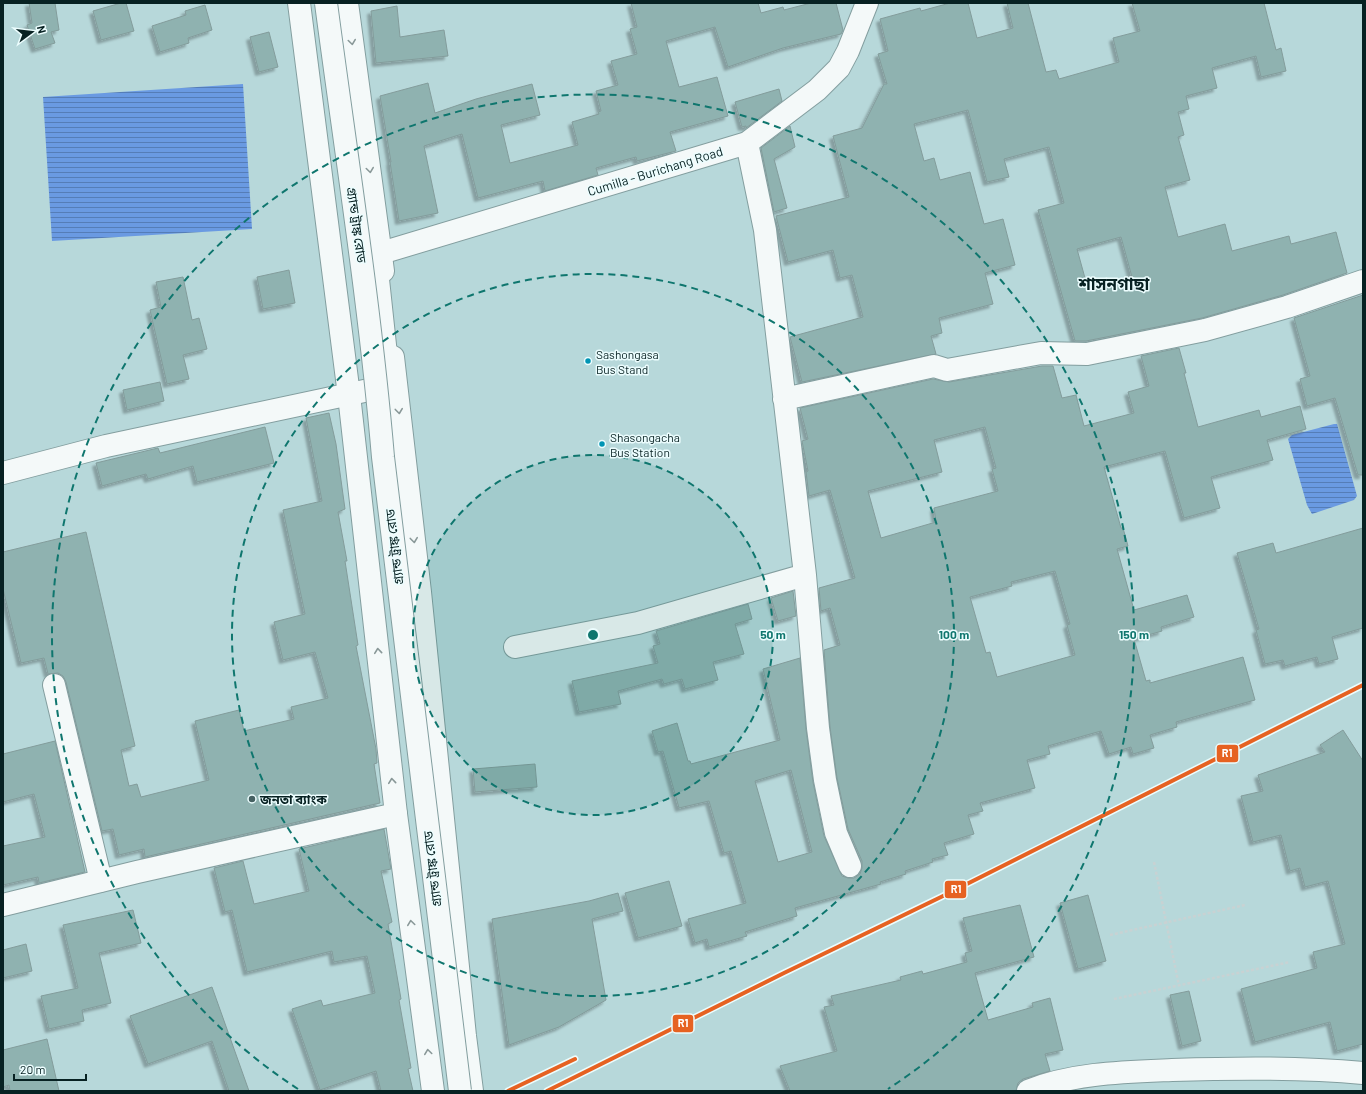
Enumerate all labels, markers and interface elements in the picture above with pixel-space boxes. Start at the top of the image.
north arrow [12,12,52,52]
text: N [35,24,49,35]
one-way arrow [348,39,357,45]
street label: Cumilla - Burichang Road [585,143,725,199]
one-way arrow [365,167,374,174]
street label: গ্র্যান্ড ট্রাঙ্ক রোড [344,186,370,265]
district label: শাসনগাছা [1078,273,1150,293]
place label: Sashongasa Bus Stand [596,347,659,376]
marker: Sashongasa Bus Stand [583,356,593,366]
one-way arrow [394,408,403,414]
place label: Shasongacha Bus Station [610,430,680,459]
marker: Shasongacha Bus Station [597,439,607,449]
street label: গ্র্যান্ড ট্রাঙ্ক রোড [381,507,407,586]
one-way arrow [409,537,418,543]
text: 50 m [760,627,786,641]
text: 100 m [939,627,969,641]
text: 150 m [1119,627,1149,641]
centre of rings [586,628,600,642]
one-way arrow [374,648,383,654]
line badge: R1 [1216,744,1239,763]
text: R1 [1222,746,1232,759]
one-way arrow [388,778,397,784]
place label: জনতা ব্যাংক [259,791,327,807]
marker: জনতা ব্যাংক [247,794,257,804]
street label: গ্র্যান্ড ট্রাঙ্ক রোড [419,829,445,908]
line badge: R1 [944,880,967,899]
text: R1 [951,882,961,895]
one-way arrow [407,920,416,927]
line badge: R1 [672,1014,694,1033]
text: R1 [678,1016,688,1029]
one-way arrow [424,1049,433,1055]
scale bar [14,1056,86,1082]
text: 20 m [20,1062,46,1076]

